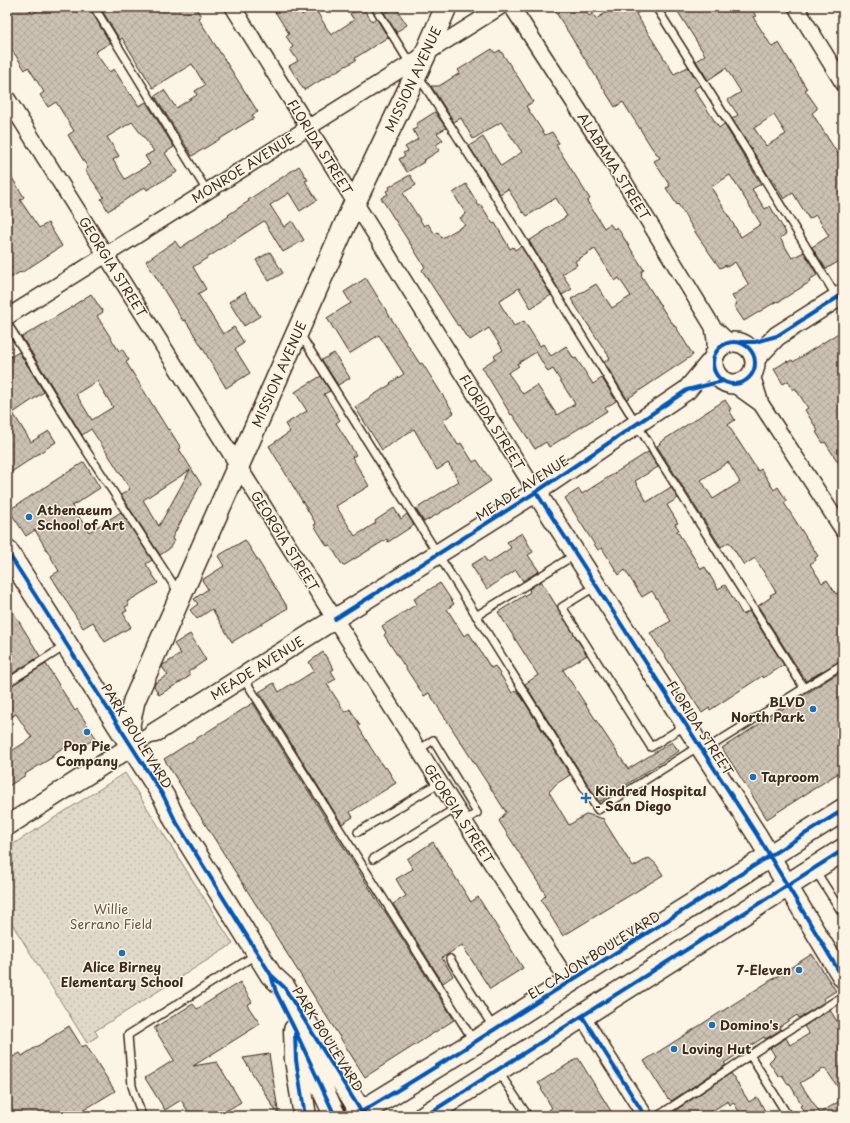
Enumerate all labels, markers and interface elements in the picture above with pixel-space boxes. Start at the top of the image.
street label: MISSION AVENUE [380,23,445,135]
street label: FLORIDA STREET [283,95,358,198]
street label: ALABAMA STREET [574,108,655,223]
street label: MONROE AVENUE [188,128,298,207]
street label: GEORGIA STREET [75,213,152,321]
street label: MISSION AVENUE [247,318,310,430]
street label: FLORIDA STREET [455,370,530,473]
street label: MEADE AVENUE [472,450,572,525]
street label: GEORGIA STREET [247,487,324,595]
place label: Athenaeum School of Art [36,500,126,534]
marker: Athenaeum School of Art [24,512,34,522]
street label: MEADE AVENUE [206,631,307,704]
street label: FLORIDA STREET [663,677,738,779]
street label: PARK BOULEVARD [97,680,177,792]
place label: BLVD North Park [731,692,805,726]
marker: BLVD North Park [808,704,818,714]
marker: Pop Pie Company [82,727,92,737]
place label: Pop Pie Company [56,736,118,770]
street label: GEORGIA STREET [420,760,499,867]
place label: Taproom [761,767,819,786]
marker: Taproom [748,772,758,782]
place label: Kindred Hospital - San Diego [595,781,707,815]
marker: Kindred Hospital - San Diego [580,792,592,804]
park label: Willie Serrano Field [70,899,152,933]
street label: EL CAJON BOULEVARD [524,906,664,1003]
marker: Alice Birney Elementary School [117,948,127,958]
place label: Alice Birney Elementary School [61,957,183,991]
place label: 7-Eleven [737,960,791,979]
marker: 7-Eleven [794,965,804,975]
street label: PARK BOULEVARD [288,983,368,1095]
place label: Domino's [720,1015,778,1034]
marker: Domino's [707,1020,717,1030]
place label: Loving Hut [682,1039,751,1058]
marker: Loving Hut [669,1044,679,1054]

